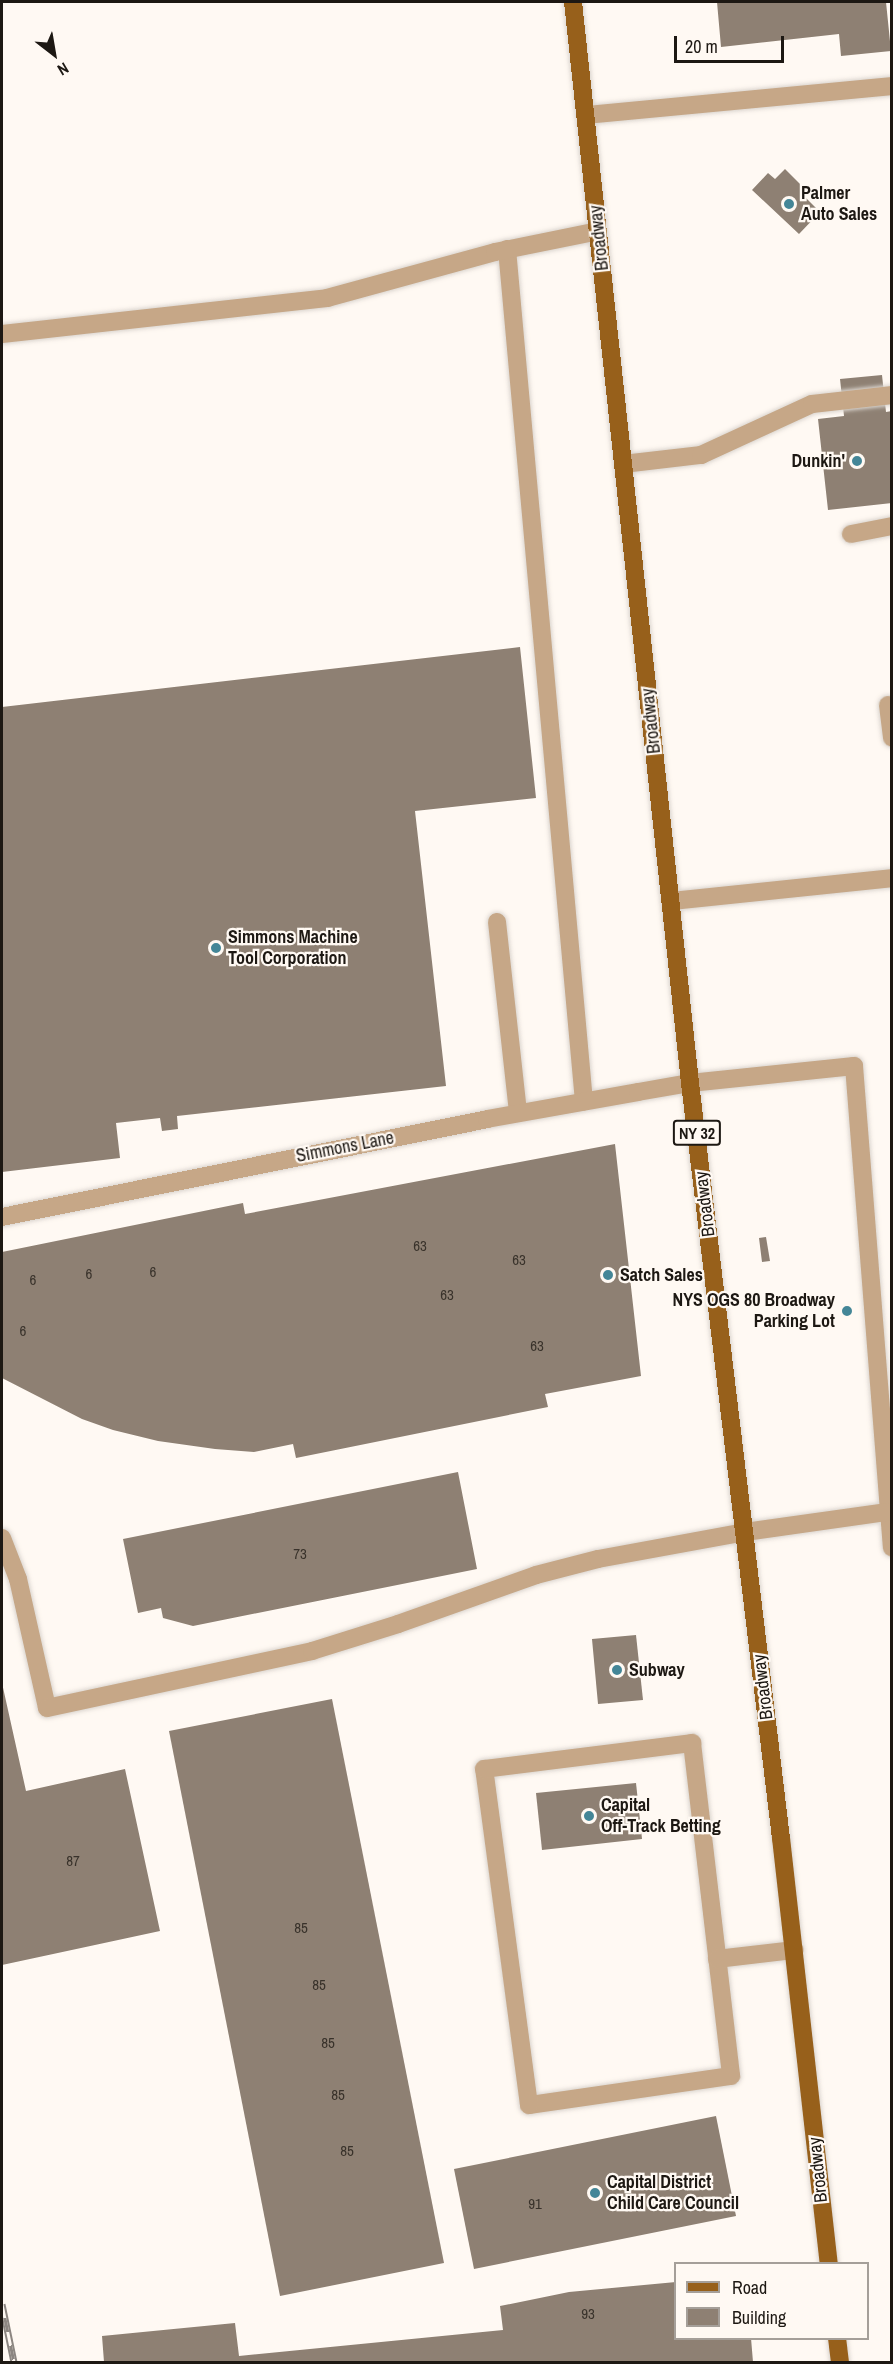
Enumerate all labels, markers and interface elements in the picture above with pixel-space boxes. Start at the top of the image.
north arrow [24,24,84,84]
scale bar [677,24,786,62]
text: 20 m [685,34,718,59]
text: N [54,58,73,81]
place label: Palmer Auto Sales [801,183,877,226]
marker: Palmer Auto Sales [782,197,796,211]
street label: Broadway [585,204,613,272]
place label: Dunkin' [791,450,845,472]
marker: Dunkin' [850,454,864,468]
street label: Broadway [637,687,665,755]
place label: Simmons Machine Tool Corporation [228,927,358,970]
marker: Simmons Machine Tool Corporation [209,941,223,955]
road number: NY 32 [672,1120,722,1146]
street label: Simmons Lane [294,1127,396,1167]
street label: Broadway [690,1170,720,1238]
house number: 63 [413,1237,427,1255]
house number: 63 [512,1251,526,1269]
house number: 6 [150,1263,156,1281]
place label: Satch Sales [620,1264,703,1286]
house number: 6 [86,1265,92,1283]
marker: Satch Sales [601,1268,615,1282]
house number: 6 [30,1271,36,1289]
house number: 63 [440,1286,454,1304]
place label: NYS OGS 80 Broadway Parking Lot [673,1290,835,1332]
marker: NYS OGS 80 Broadway Parking Lot [840,1304,854,1318]
house number: 6 [20,1322,26,1340]
house number: 63 [530,1337,544,1355]
house number: 73 [293,1545,307,1563]
street label: Broadway [748,1653,778,1721]
place label: Subway [629,1659,685,1681]
marker: Subway [610,1663,624,1677]
place label: Capital Off-Track Betting [601,1795,721,1838]
marker: Capital Off-Track Betting [582,1809,596,1823]
house number: 87 [66,1852,80,1870]
house number: 85 [294,1919,308,1937]
house number: 85 [312,1976,326,1994]
house number: 85 [321,2034,335,2052]
house number: 85 [331,2086,345,2104]
street label: Broadway [804,2136,832,2204]
house number: 85 [340,2142,354,2160]
place label: Capital District Child Care Council [607,2172,739,2214]
marker: Capital District Child Care Council [588,2186,602,2200]
house number: 91 [528,2195,542,2213]
legend [674,2262,869,2340]
text: Road [732,2275,767,2300]
house number: 93 [581,2305,595,2323]
text: Building [732,2305,786,2330]

